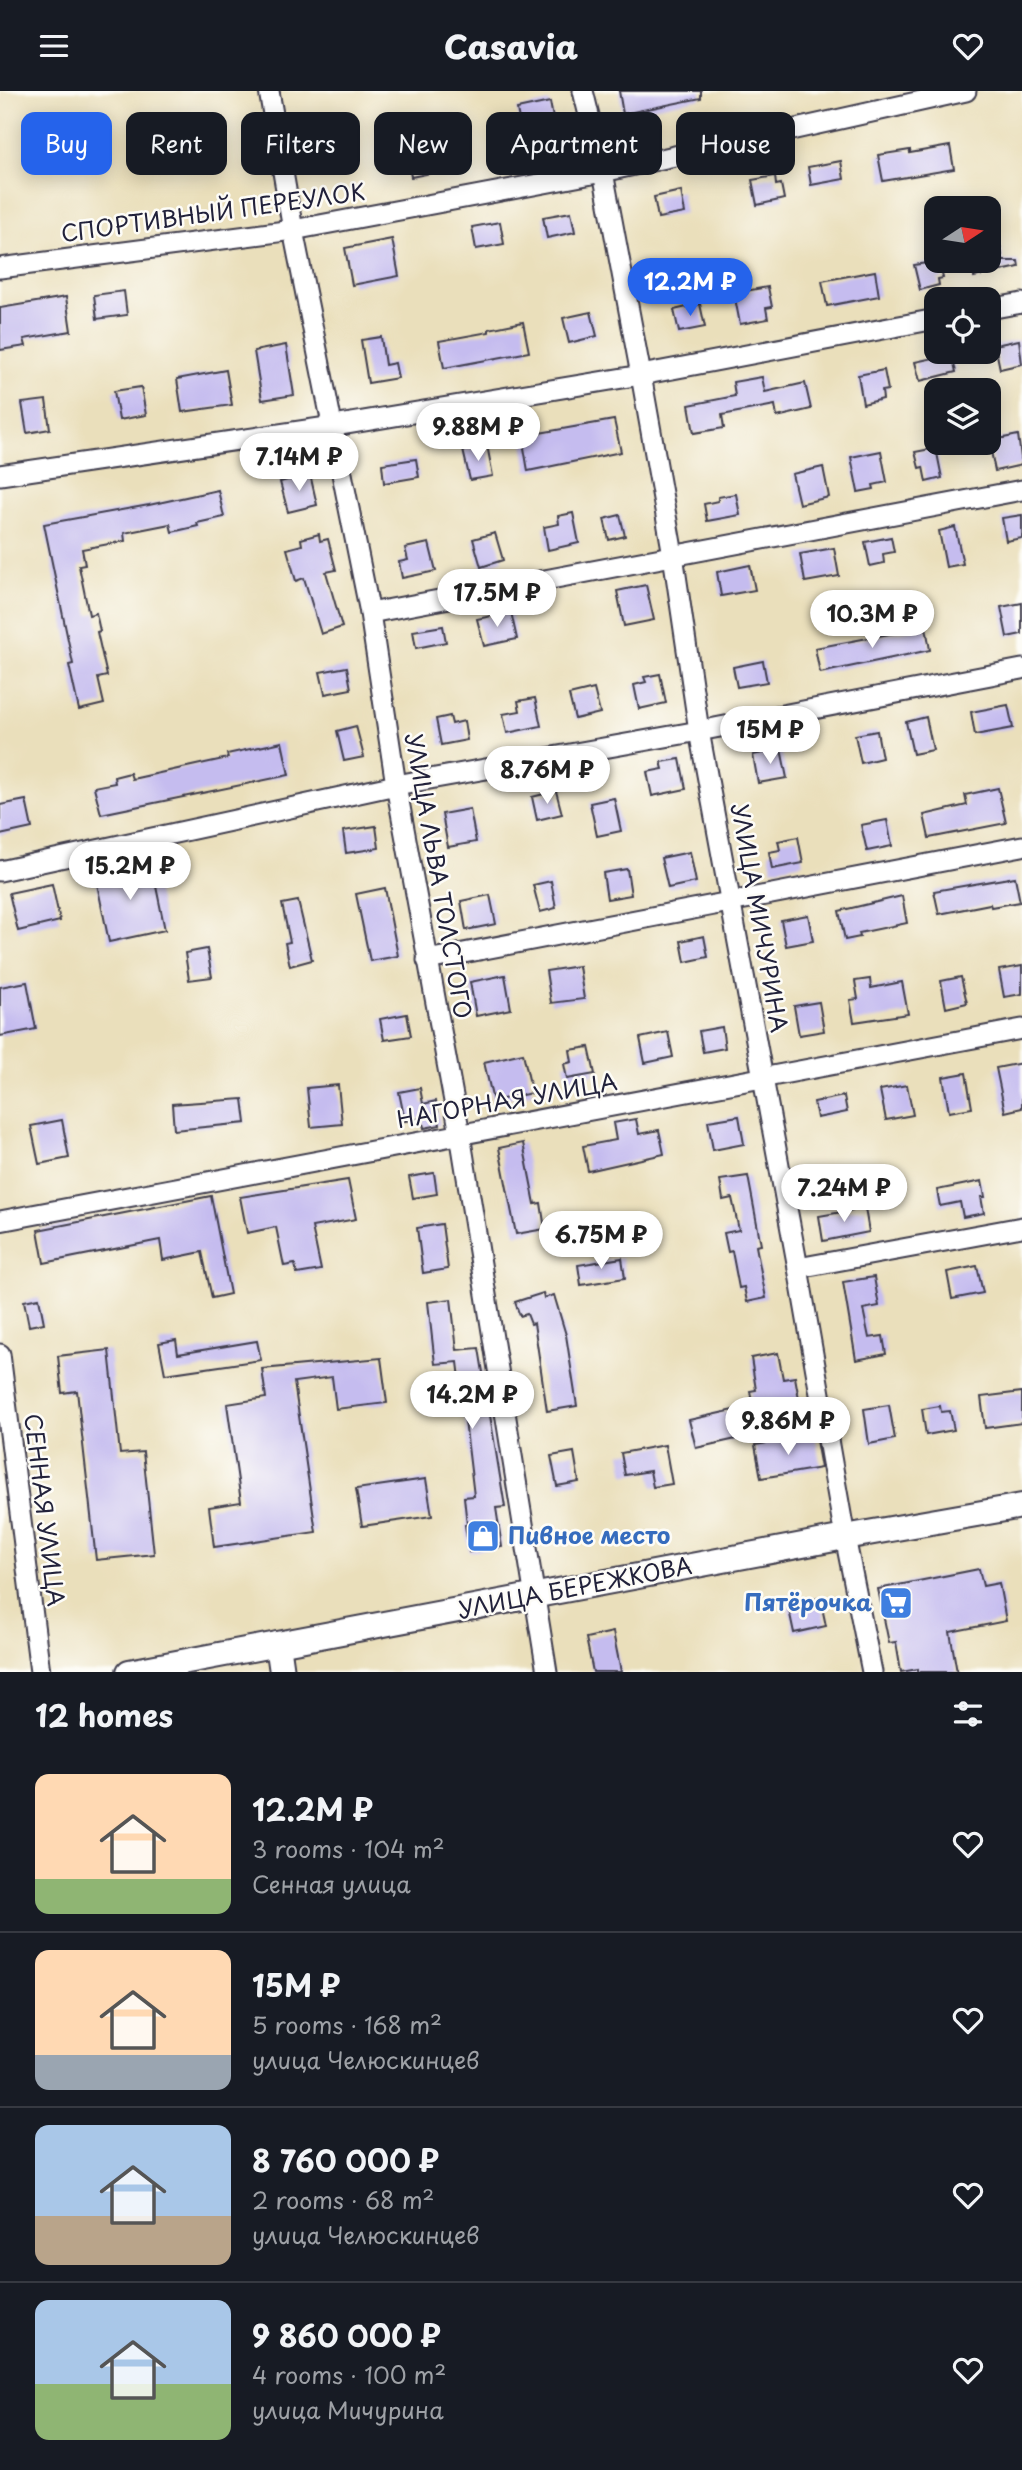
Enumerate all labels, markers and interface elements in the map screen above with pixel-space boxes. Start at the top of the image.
text: Casavia [444,22,578,70]
icon: menu [35,27,73,65]
icon: heart [949,27,987,65]
chip: Buy [21,112,112,175]
chip: Rent [126,112,227,175]
chip: Filters [241,112,360,175]
chip: New [374,112,472,175]
chip: Apartment [486,112,662,175]
chip: House [676,112,795,175]
street label: СПОРТИВНЫЙ ПЕРЕУЛОК [59,173,367,250]
north arrow [924,196,1001,273]
map controls [924,196,1001,455]
pin: 12.2M ₽ [625,259,755,318]
text: 12.2M ₽ [644,263,736,298]
button: locate [924,287,1001,364]
button: layers [924,378,1001,455]
pin: 9.88M ₽ [413,403,543,463]
text: 9.88M ₽ [432,408,524,443]
pin: 7.14M ₽ [234,433,364,493]
text: 7.14M ₽ [256,438,342,473]
pin: 17.5M ₽ [432,569,562,629]
text: 17.5M ₽ [453,574,541,609]
pin: 10.3M ₽ [807,591,937,650]
text: 10.3M ₽ [826,595,918,630]
pin: 15M ₽ [721,707,819,766]
text: 15M ₽ [736,711,804,746]
street label: УЛИЦА ЛЬВА ТОЛСТОГО [397,730,482,1021]
pin: 8.76M ₽ [482,747,612,806]
text: 8.76M ₽ [500,751,594,786]
street label: УЛИЦА МИЧУРИНА [723,801,798,1035]
pin: 15.2M ₽ [65,843,195,902]
text: 15.2M ₽ [85,847,175,882]
street label: НАГОРНАЯ УЛИЦА [394,1063,620,1136]
pin: 7.24M ₽ [779,1165,909,1224]
text: 7.24M ₽ [797,1169,891,1204]
pin: 6.75M ₽ [536,1211,666,1271]
text: 6.75M ₽ [555,1216,647,1251]
pin: 14.2M ₽ [407,1371,537,1431]
text: 14.2M ₽ [426,1376,518,1411]
pin: 9.86M ₽ [723,1397,853,1457]
text: 9.86M ₽ [741,1402,835,1437]
street label: СЕННАЯ УЛИЦА [16,1411,75,1608]
shop icon: Пивное место [464,1517,502,1555]
place label: Пивное место [508,1517,670,1552]
street label: УЛИЦА БЕРЕЖКОВА [455,1547,695,1626]
place label: Пятёрочка [744,1584,872,1619]
supermarket icon: Пятёрочка [877,1584,915,1622]
text: 12 homes [35,1692,173,1737]
icon: filters [949,1695,987,1733]
text: 12.2M ₽ [252,1786,373,1831]
icon: home [91,1802,175,1886]
icon: heart [949,1825,987,1863]
text: 3 rooms · 104 m² [252,1831,445,1866]
text: Сенная улица [252,1866,411,1901]
text: 15M ₽ [252,1962,340,2007]
icon: home [91,1978,175,2062]
icon: heart [949,2001,987,2039]
text: 5 rooms · 168 m² [252,2007,442,2042]
text: улица Челюскинцев [252,2042,480,2077]
text: 8 760 000 ₽ [252,2137,439,2182]
icon: home [91,2153,175,2237]
icon: heart [949,2176,987,2214]
text: 2 rooms · 68 m² [252,2182,434,2217]
text: улица Челюскинцев [252,2217,480,2252]
text: 9 860 000 ₽ [252,2312,441,2357]
icon: home [91,2328,175,2412]
icon: heart [949,2351,987,2389]
text: 4 rooms · 100 m² [252,2357,446,2392]
text: улица Мичурина [252,2392,444,2427]

